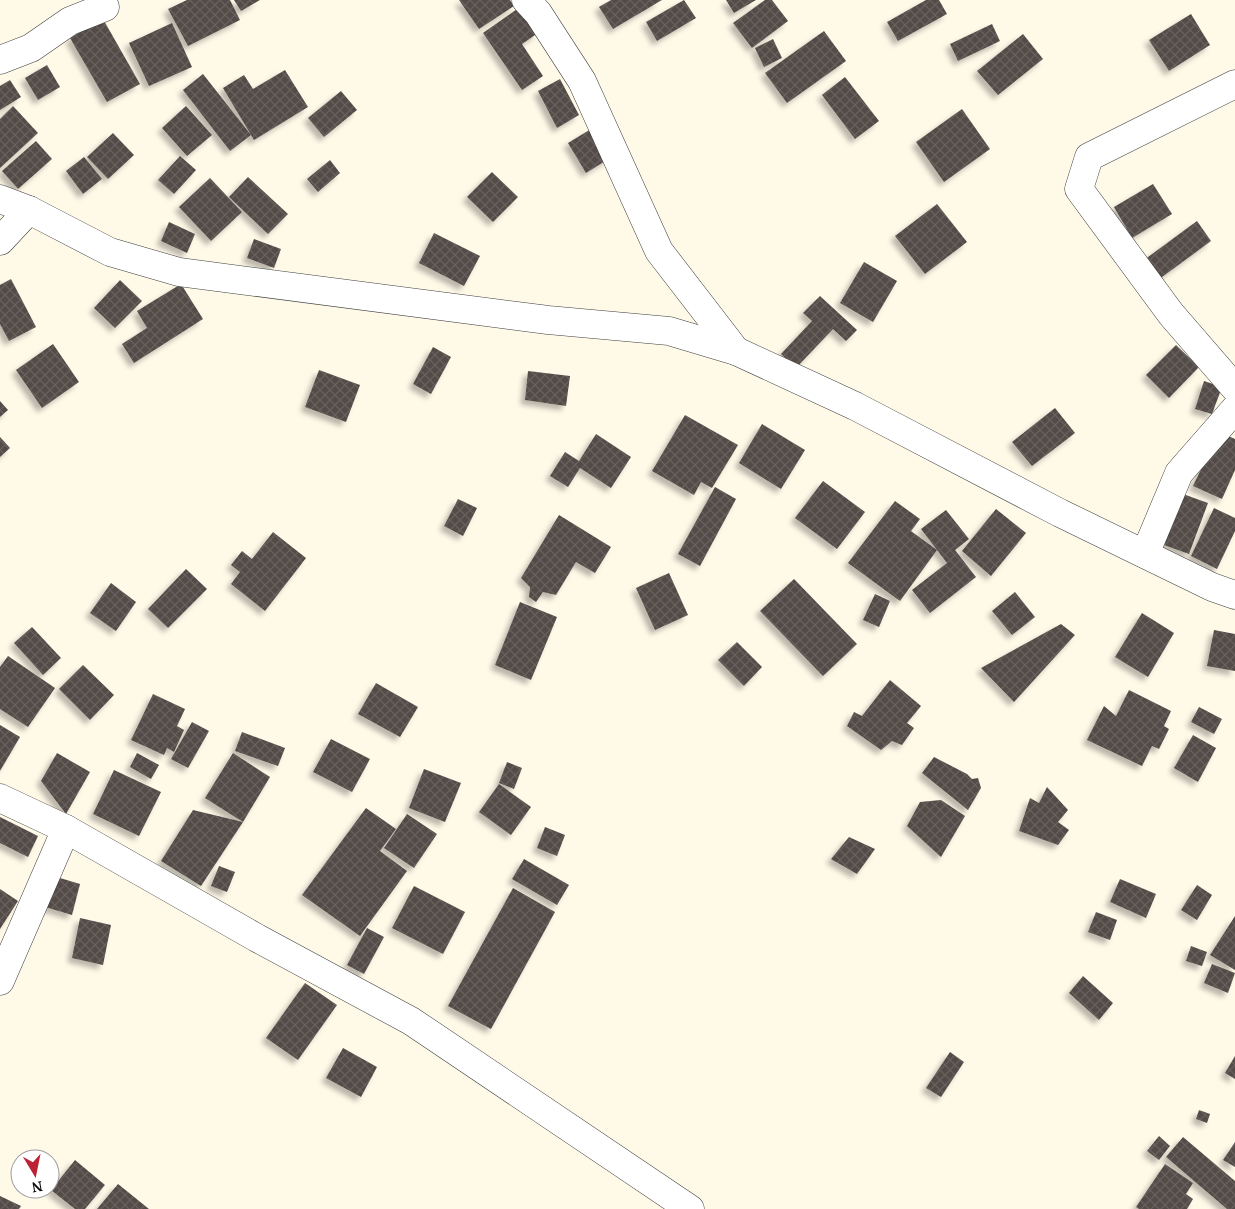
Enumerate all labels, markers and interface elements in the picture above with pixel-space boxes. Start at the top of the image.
north arrow [10,1149,60,1199]
text: N [30,1177,44,1198]

